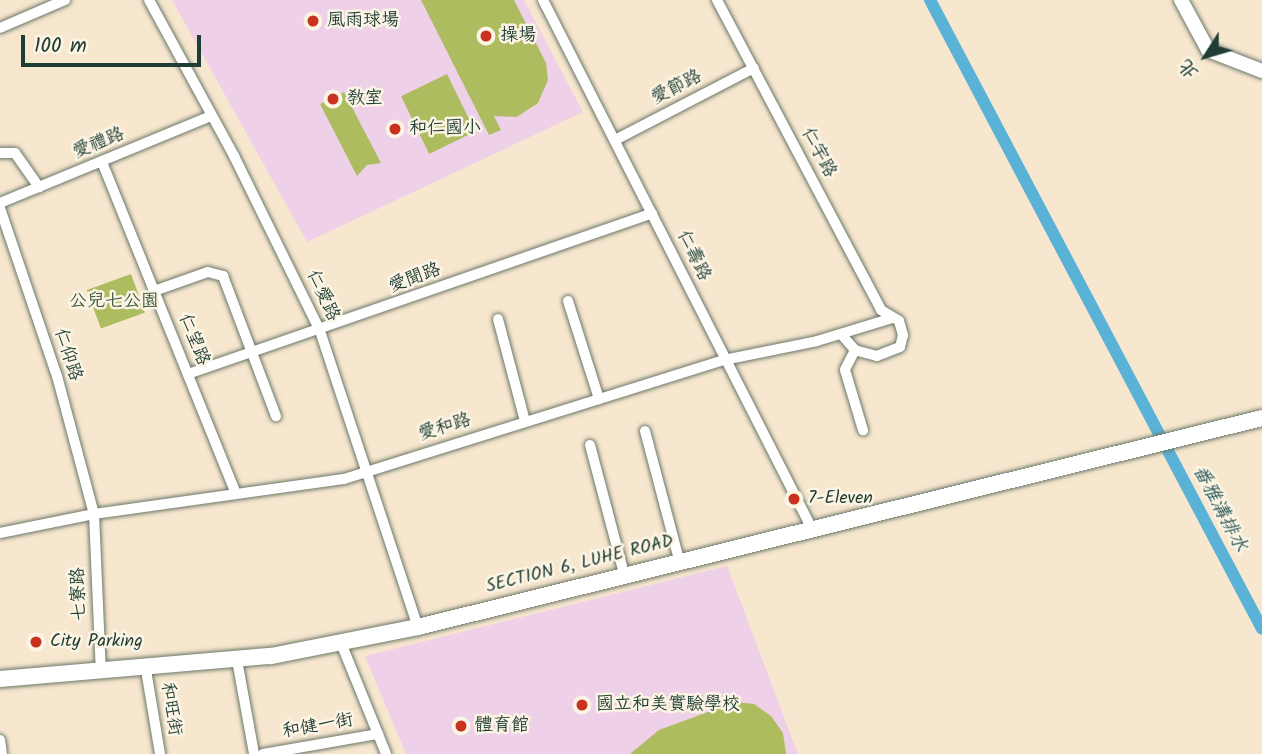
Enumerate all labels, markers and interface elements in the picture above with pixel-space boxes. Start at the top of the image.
place label: 風雨球場 [327,10,399,32]
marker: 風雨球場 [305,13,321,29]
scale bar [24,21,205,65]
north arrow [1171,21,1241,91]
place label: 操場 [500,25,536,47]
marker: 操場 [478,28,494,44]
text: 100 m [34,30,87,63]
text: 北 [1172,52,1207,85]
street label: 愛節路 [648,66,706,110]
place label: 教室 [347,88,383,110]
marker: 教室 [325,91,341,107]
place label: 和仁國小 [409,118,481,140]
marker: 和仁國小 [387,121,403,137]
street label: 愛禮路 [70,124,128,164]
street label: 仁宇路 [796,124,840,182]
street label: 仁壽路 [671,227,715,285]
street label: 愛聞路 [386,260,444,298]
street label: 仁愛路 [301,267,343,325]
park label: 公兒七公園 [69,291,159,313]
street label: 仁望路 [173,311,213,369]
street label: 仁仰路 [48,326,86,384]
street label: 愛和路 [416,410,474,446]
water label: 番雅溝排水 [1187,462,1251,556]
place label: 7-Eleven [808,488,873,510]
marker: 7-Eleven [786,491,802,507]
street label: SECTION 6, LUHE ROAD [484,531,676,599]
street label: 七寮路 [68,567,92,621]
place label: City Parking [50,631,143,653]
marker: City Parking [28,634,44,650]
street label: 和旺街 [155,681,185,737]
place label: 國立和美實驗學校 [596,694,740,716]
marker: 國立和美實驗學校 [574,697,590,713]
street label: 和健一街 [281,710,355,744]
place label: 體育館 [475,715,529,737]
marker: 體育館 [453,718,469,734]

